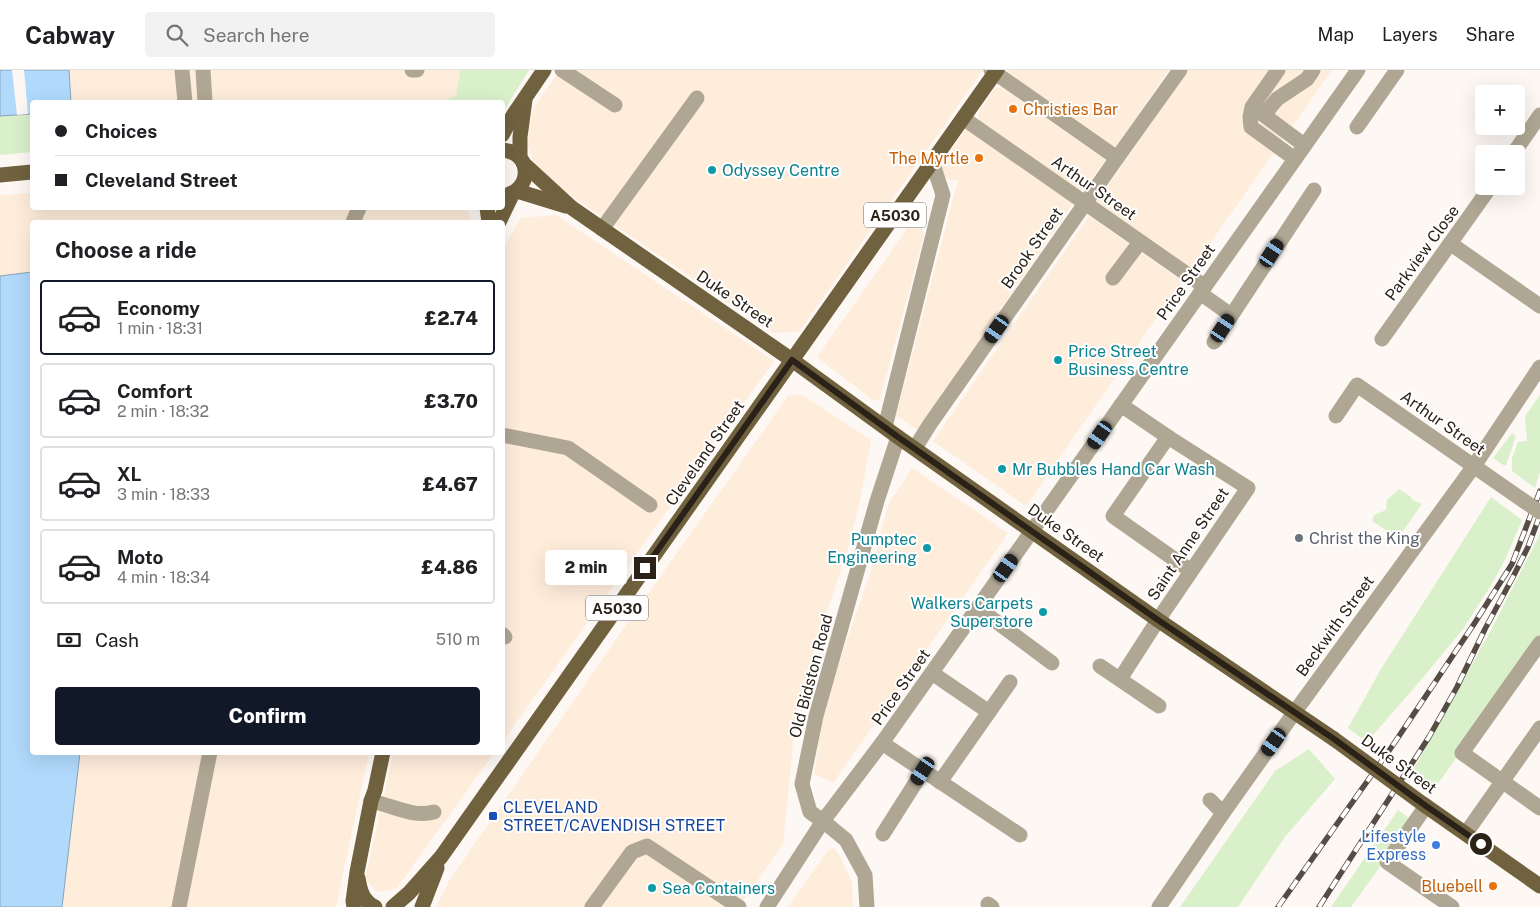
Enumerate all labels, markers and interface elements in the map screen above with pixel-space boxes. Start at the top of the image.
search box [145,12,495,57]
text: Cabway [25,21,115,49]
icon: search [163,21,191,49]
text: Search here [203,24,310,46]
text: Map [1318,24,1354,45]
text: Layers [1382,24,1438,45]
text: Share [1466,24,1515,45]
map controls [1475,85,1525,195]
button: + [1475,85,1525,135]
place label: Christies Bar [1023,100,1118,119]
marker: Christies Bar [1007,103,1019,115]
text: Choices [85,120,157,142]
button: − [1475,145,1525,195]
place label: The Myrtle [889,149,969,168]
marker: The Myrtle [973,152,985,164]
street label: Arthur Street [1048,152,1140,224]
place label: Odyssey Centre [722,161,839,180]
marker: Odyssey Centre [706,164,718,176]
text: Cleveland Street [85,169,238,191]
road number: A5030 [864,202,926,228]
street label: Parkview Close [1381,202,1463,304]
street label: Brook Street [997,204,1067,292]
car [1257,236,1286,270]
text: Choose a ride [55,237,197,263]
street label: Price Street [1153,240,1219,324]
street label: Duke Street [693,266,777,332]
icon: car [57,295,102,340]
text: Economy [117,297,200,319]
text: £2.74 [425,307,478,329]
car [1208,311,1237,345]
car [982,312,1011,346]
text: 1 min · 18:31 [117,319,203,338]
place label: Price Street Business Centre [1068,342,1189,379]
marker: Price Street Business Centre [1052,354,1064,366]
icon: car [57,378,102,423]
text: Comfort [117,380,193,402]
street label: Arthur Street [1397,387,1489,459]
text: £3.70 [424,390,478,412]
street label: Cleveland Street [662,397,748,509]
text: 2 min · 18:32 [117,402,209,421]
car [1085,418,1114,452]
place label: Mr Bubbles Hand Car Wash [1012,460,1215,479]
icon: car [57,461,102,506]
text: XL [117,463,142,485]
marker: Mr Bubbles Hand Car Wash [996,463,1008,475]
text: £4.67 [422,473,478,495]
street label: Saint Anne Street [1143,484,1233,604]
text: 3 min · 18:33 [117,485,210,504]
street label: Duke Street [1024,500,1108,566]
place label: Christ the King [1309,529,1420,548]
place label: Pumptec Engineering [827,530,917,567]
marker: Christ the King [1293,532,1305,544]
marker: Pumptec Engineering [921,542,933,554]
icon: car [57,544,102,589]
text: Moto [117,546,163,568]
callout: 2 min [545,550,628,586]
car [991,551,1020,585]
text: £4.86 [421,556,478,578]
route end [634,557,656,579]
text: 2 min [565,558,607,577]
text: 4 min · 18:34 [117,568,210,587]
street label: Beckwith Street [1292,572,1378,680]
place label: Walkers Carpets Superstore [910,594,1033,631]
road number: A5030 [586,596,648,620]
marker: Walkers Carpets Superstore [1037,606,1049,618]
street label: Old Bidston Road [785,612,837,740]
icon: cash [55,626,83,654]
text: Cash [95,629,139,651]
text: 510 m [436,630,480,649]
street label: Price Street [868,645,934,729]
button: Confirm [55,687,480,745]
car [1259,725,1288,759]
street label: Duke Street [1358,730,1440,798]
car [908,754,937,788]
place label: CLEVELAND STREET/CAVENDISH STREET [503,798,726,835]
marker: CLEVELAND STREET/CAVENDISH STREET [487,810,499,822]
place label: Lifestyle Express [1361,827,1426,864]
route start [1470,833,1492,855]
marker: Lifestyle Express [1430,839,1442,851]
place label: Bluebell [1421,877,1483,896]
place label: Sea Containers [662,879,775,898]
marker: Bluebell [1487,880,1499,892]
marker: Sea Containers [646,882,658,894]

